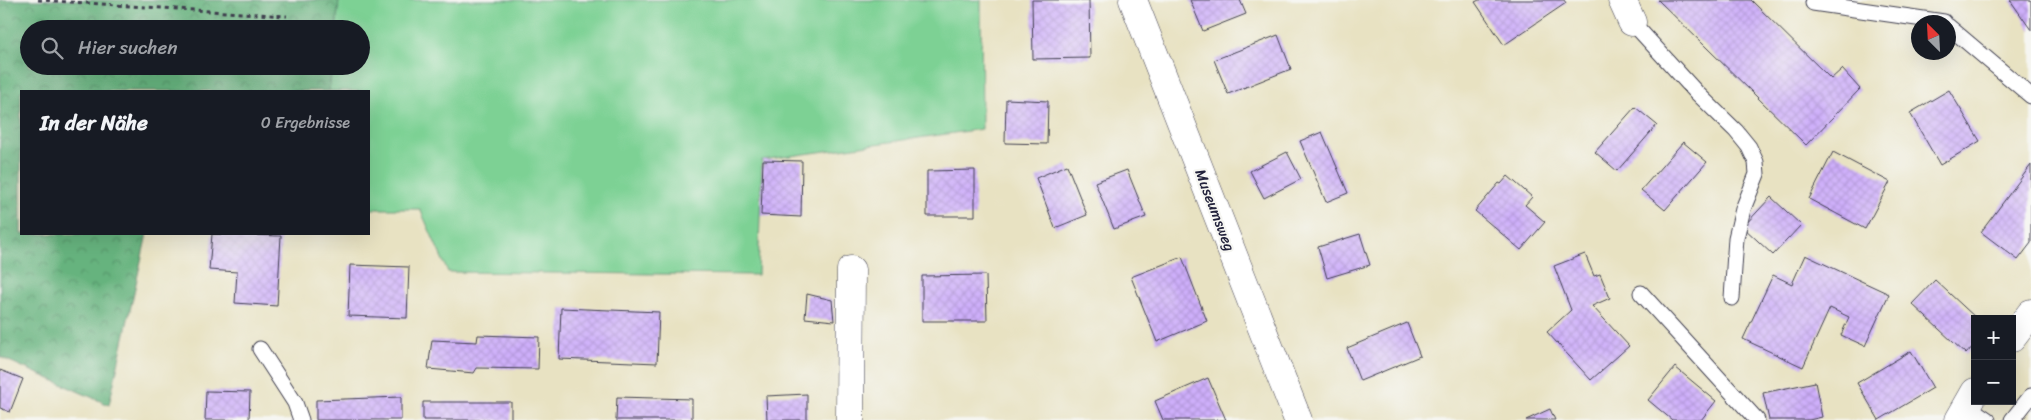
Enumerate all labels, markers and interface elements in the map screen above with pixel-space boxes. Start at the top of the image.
north arrow [1911,15,1956,60]
search box [20,20,370,75]
text: Hier suchen [78,31,178,64]
icon: search [38,34,66,62]
text: In der Nähe [40,104,148,142]
text: 0 Ergebnisse [261,108,350,137]
street label: Museumsweg [1187,165,1243,255]
map controls [1971,315,2016,405]
button: + [1971,315,2016,360]
button: − [1971,360,2016,405]

